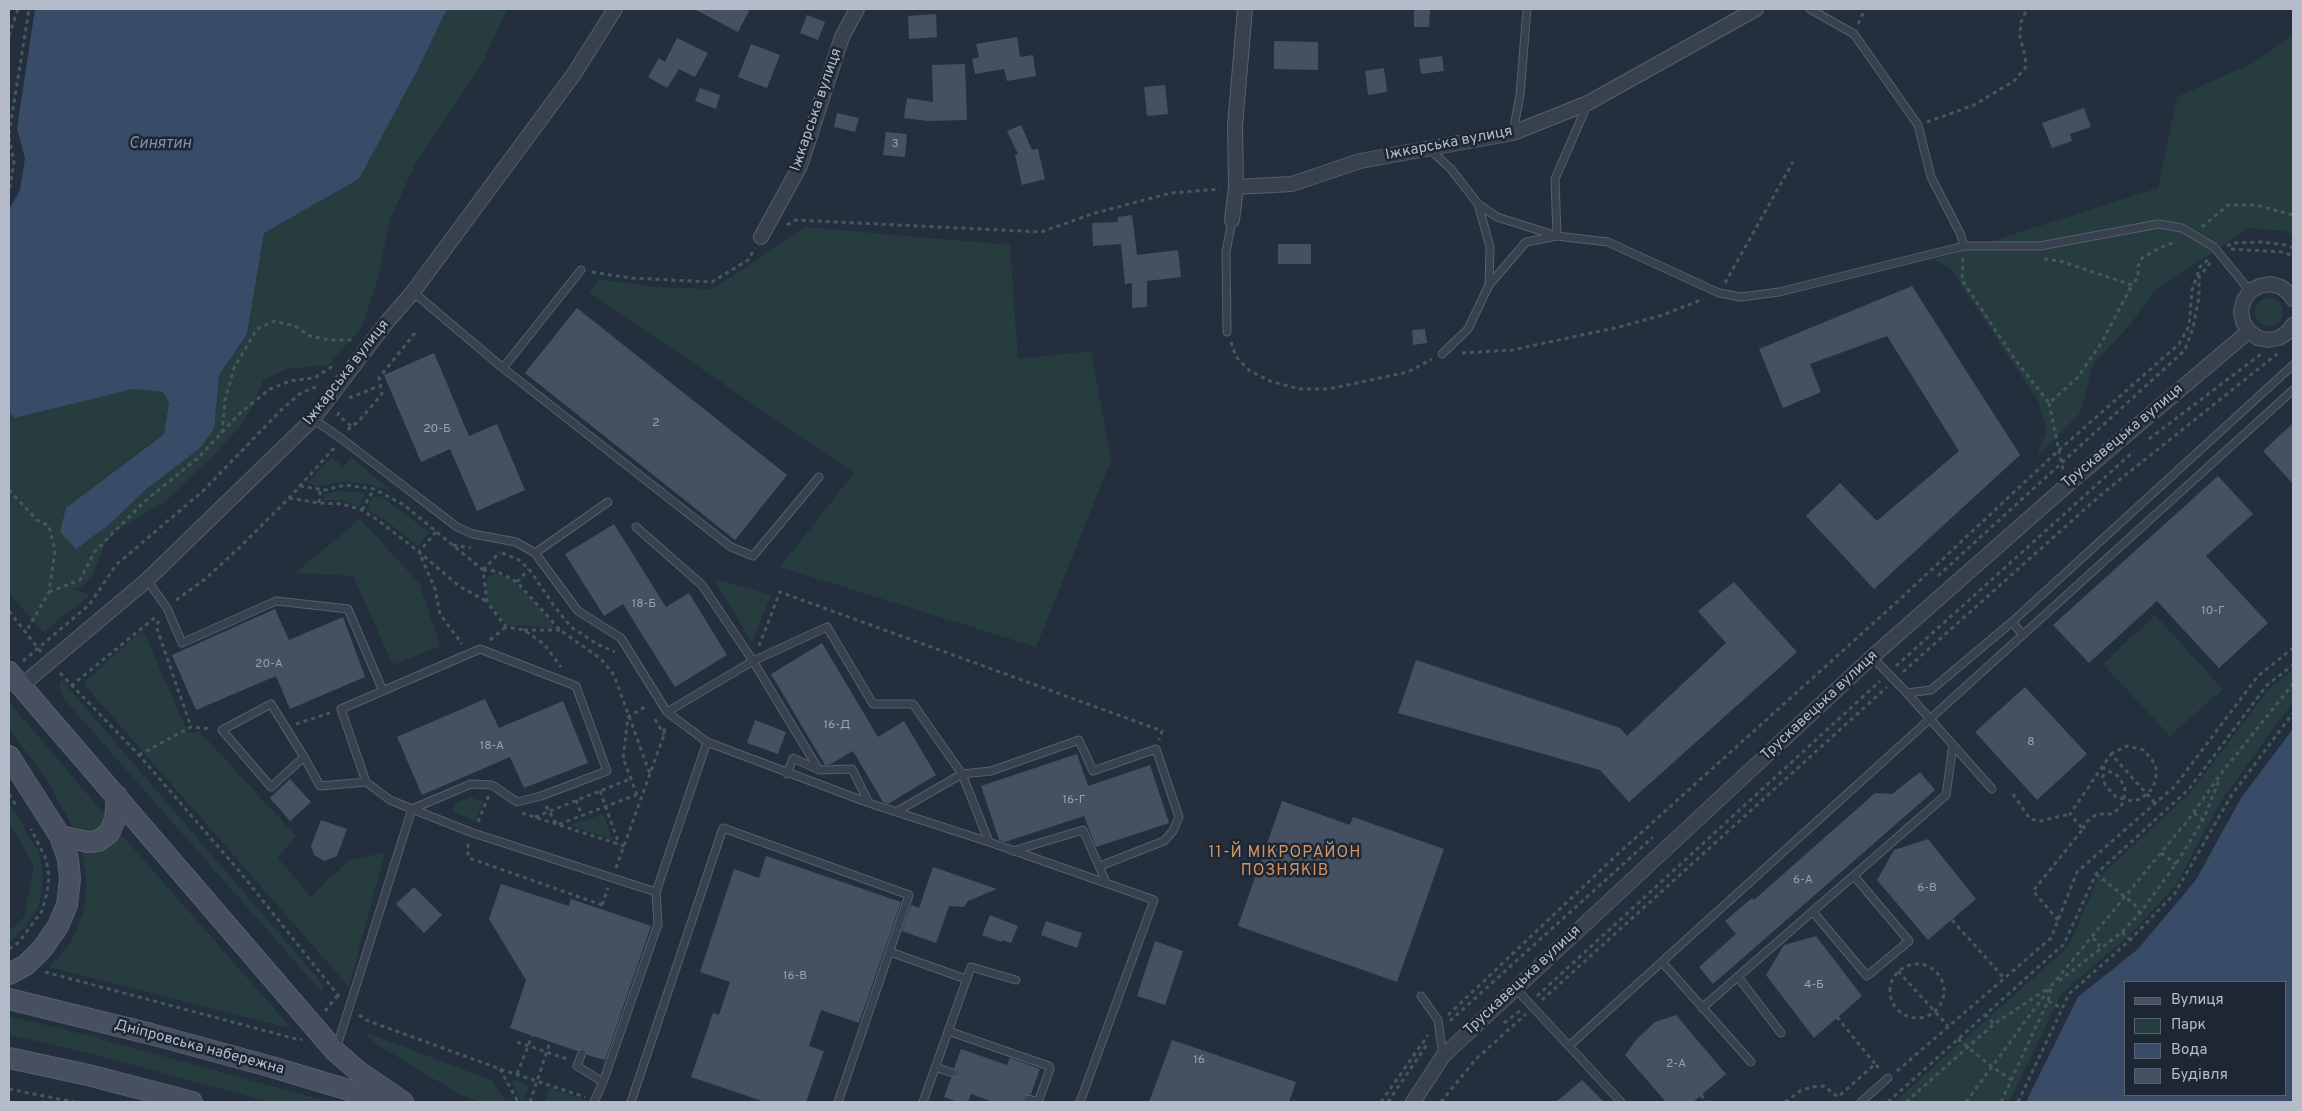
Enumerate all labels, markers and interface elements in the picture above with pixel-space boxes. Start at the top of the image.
street label: Іжкарська вулиця [787,46,847,174]
street label: Іжкарська вулиця [1384,123,1514,165]
water label: Синятин [129,135,191,155]
house number: 3 [891,138,899,152]
street label: Іжкарська вулиця [300,317,394,429]
street label: Трускавецька вулиця [2059,381,2187,493]
house number: 2 [652,417,660,431]
house number: 20-Б [423,423,451,437]
house number: 18-Б [632,598,656,612]
house number: 10-Г [2201,605,2225,619]
street label: Трускавецька вулиця [1758,647,1882,765]
house number: 20-А [255,658,283,672]
house number: 16-Д [824,719,850,733]
house number: 8 [2027,736,2035,750]
house number: 18-А [480,740,504,754]
house number: 16-Г [1062,794,1086,808]
district label: 11-Й МІКРОРАЙОН ПОЗНЯКІВ [1207,844,1363,882]
house number: 6-А [1793,874,1813,888]
house number: 6-В [1917,882,1937,896]
street label: Трускавецька вулиця [1461,922,1585,1040]
house number: 16-В [783,970,807,984]
house number: 4-Б [1804,979,1824,993]
legend [2124,981,2287,1096]
text: Вулиця [2171,991,2224,1010]
text: Парк [2171,1016,2206,1035]
street label: Дніпровська набережна [112,1017,286,1079]
text: Вода [2171,1041,2207,1060]
house number: 16 [1193,1054,1205,1068]
house number: 2-А [1666,1058,1686,1072]
text: Будівля [2171,1066,2228,1085]

